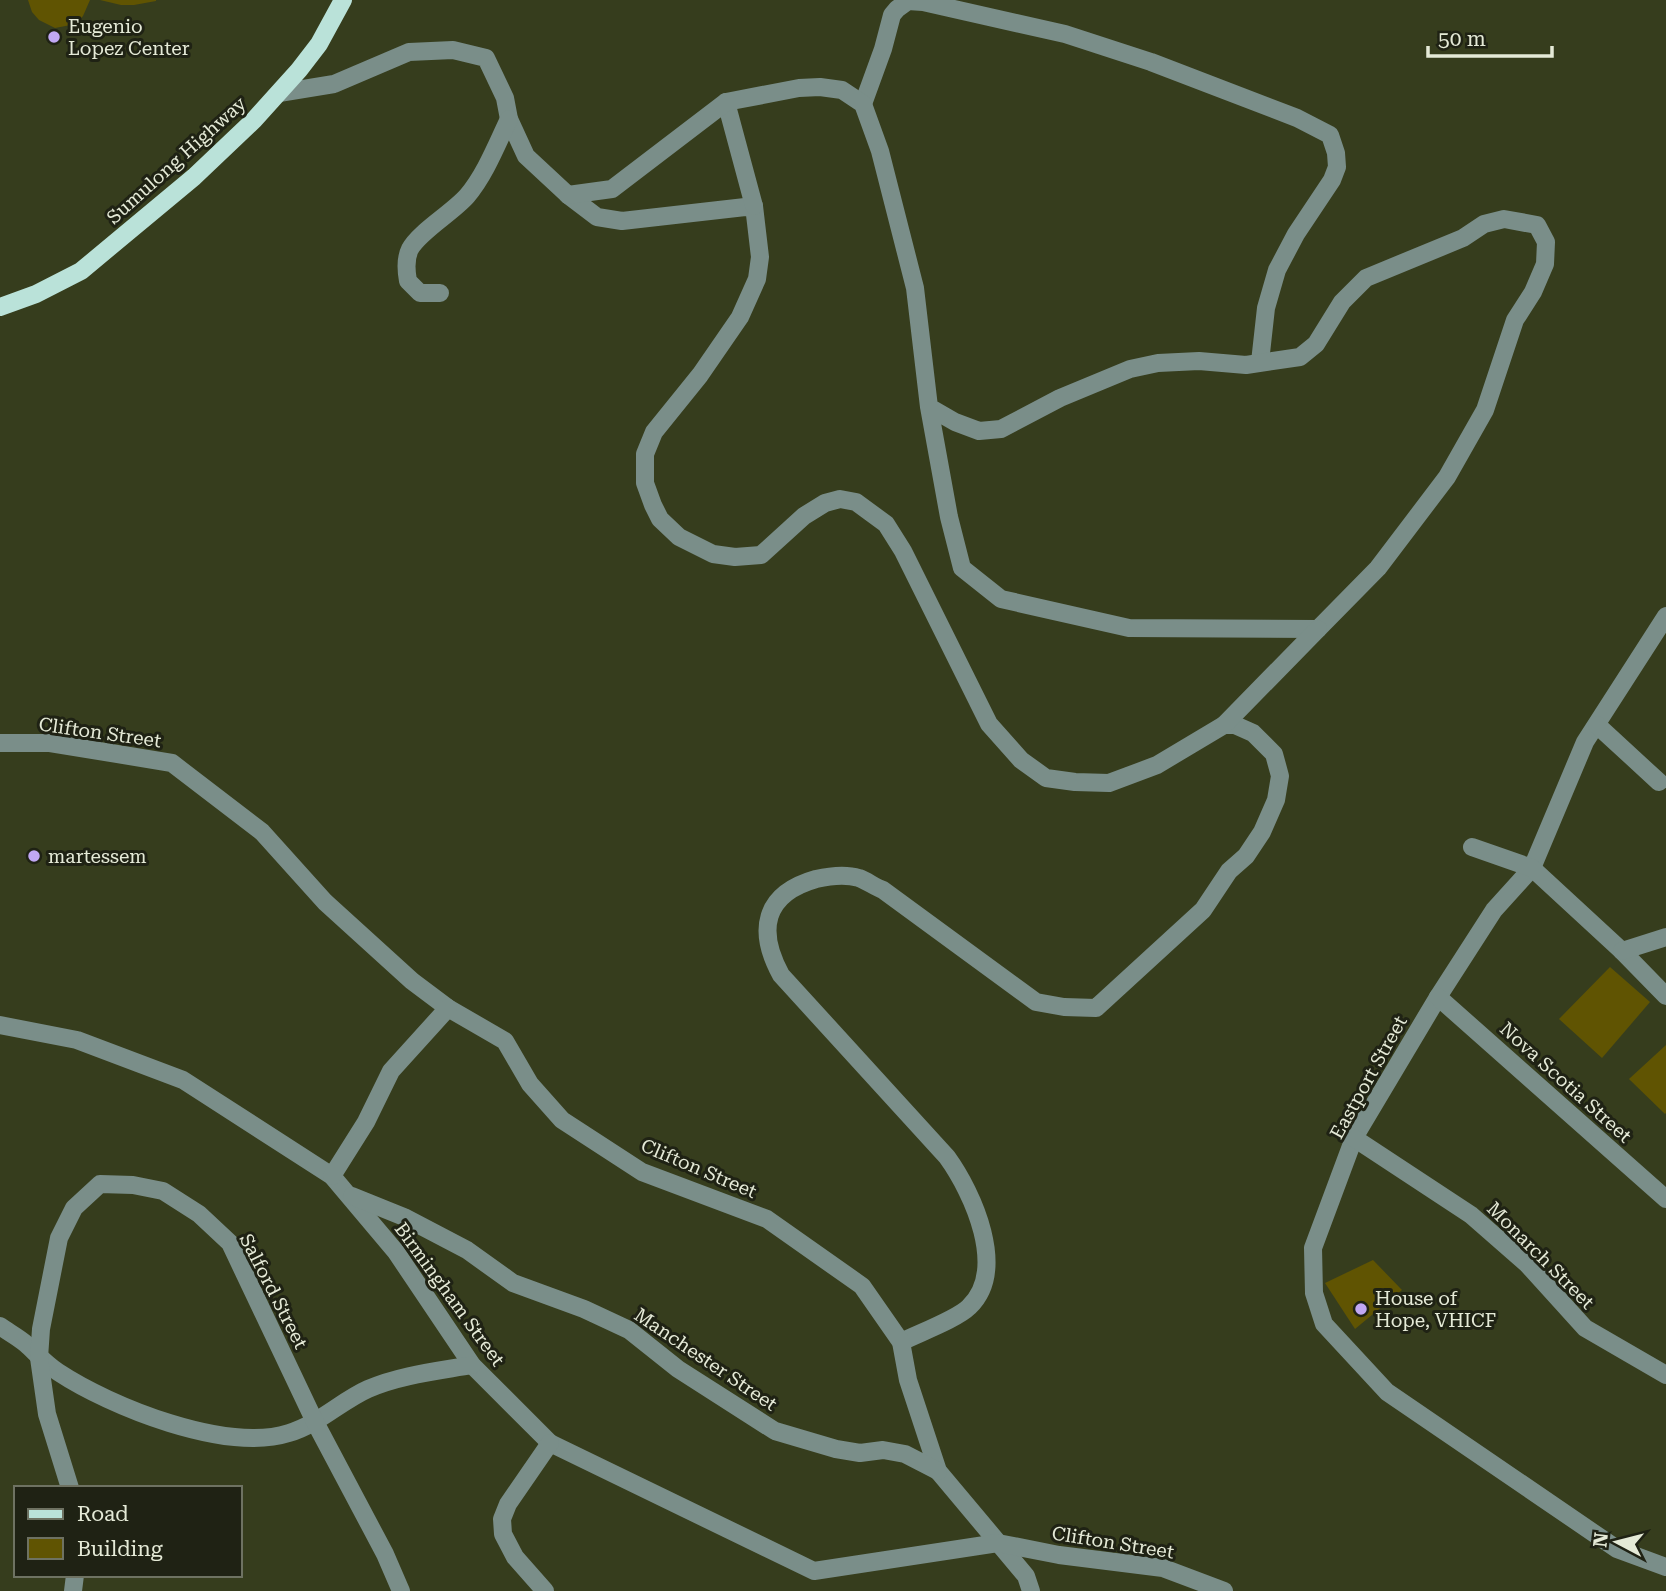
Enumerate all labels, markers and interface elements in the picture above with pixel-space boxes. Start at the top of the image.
scale bar [1428,14,1552,58]
place label: Eugenio Lopez Center [68,15,190,60]
text: 50 m [1438,27,1486,51]
marker: Eugenio Lopez Center [46,29,62,45]
street label: Sumulong Highway [102,91,251,229]
street label: Clifton Street [37,713,163,752]
place label: martessem [48,845,147,868]
marker: martessem [26,848,42,864]
street label: Eastport Street [1325,1012,1412,1143]
street label: Nova Scotia Street [1495,1017,1636,1148]
street label: Clifton Street [637,1134,760,1203]
street label: Monarch Street [1482,1197,1599,1314]
street label: Birmingham Street [390,1218,510,1371]
street label: Salford Street [235,1230,312,1353]
place label: House of Hope, VHICF [1375,1287,1496,1332]
marker: House of Hope, VHICF [1353,1301,1369,1317]
street label: Manchester Street [630,1303,781,1416]
legend [14,1486,242,1577]
text: Road [77,1502,129,1526]
north arrow [1582,1507,1652,1577]
street label: Clifton Street [1050,1521,1176,1564]
text: N [1588,1531,1613,1549]
text: Building [77,1537,163,1561]

